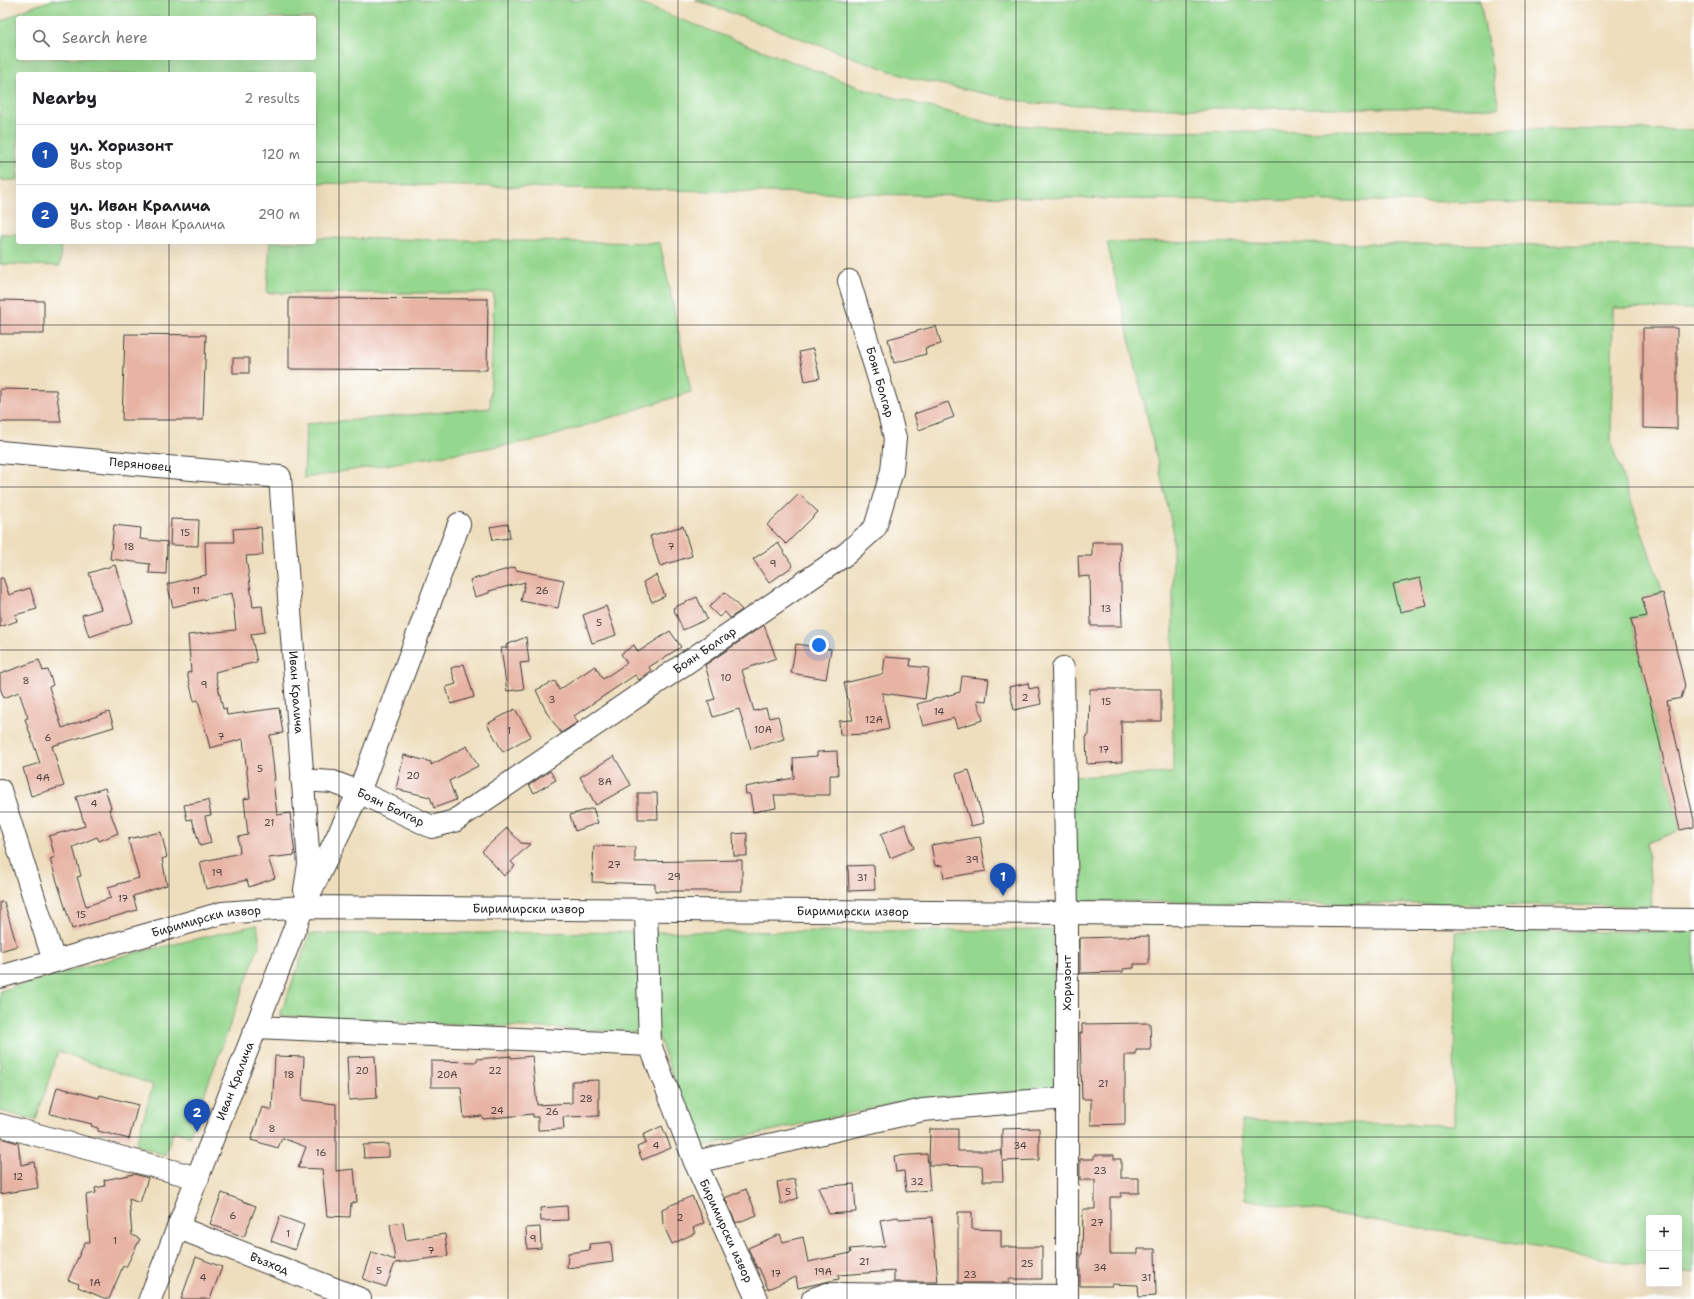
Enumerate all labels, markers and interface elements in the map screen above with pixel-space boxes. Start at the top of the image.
search box [16,16,316,60]
icon: search [30,27,52,49]
text: Search here [62,28,148,48]
text: Nearby [32,87,97,109]
text: 2 results [244,90,300,107]
text: ул. Хоризонт [70,136,173,156]
text: 1 [42,146,48,163]
text: 120 m [262,146,300,163]
text: Bus stop [70,156,122,173]
text: ул. Иван Кралича [70,196,210,216]
text: 2 [40,206,50,223]
text: 290 m [258,206,300,223]
text: Bus stop · Иван Кралича [70,216,225,233]
street label: Боян Болгар [862,345,898,420]
street label: Перяновец [108,454,173,475]
house number: 15 [180,526,190,539]
house number: 18 [123,540,135,553]
house number: 7 [668,540,675,553]
house number: 9 [770,557,777,570]
house number: 11 [192,584,200,597]
house number: 26 [535,584,549,597]
house number: 13 [1101,602,1111,615]
house number: 5 [596,616,602,629]
street label: Боян Болгар [670,623,740,677]
your location [809,635,829,655]
street label: Иван Кралича [285,650,307,735]
house number: 10 [721,671,731,684]
house number: 8 [23,674,30,687]
house number: 9 [201,678,208,691]
house number: 2 [1022,691,1029,704]
house number: 3 [549,693,556,706]
house number: 15 [1101,695,1111,708]
house number: 14 [934,705,944,718]
house number: 12А [865,713,883,726]
house number: 10А [754,723,772,736]
house number: 1 [507,724,511,737]
house number: 7 [218,730,225,743]
house number: 6 [45,731,52,744]
house number: 17 [1099,743,1109,756]
house number: 5 [257,762,263,775]
house number: 20 [406,769,420,782]
house number: 4А [36,771,50,784]
house number: 8А [598,775,612,788]
street label: Боян Болгар [354,784,427,830]
house number: 4 [91,797,98,810]
house number: 21 [264,816,274,829]
house number: 39 [965,853,979,866]
house number: 27 [607,858,621,871]
pin: 1 [990,863,1016,896]
house number: 19 [212,866,222,879]
house number: 29 [667,870,681,883]
house number: 31 [857,871,867,884]
house number: 17 [118,892,128,905]
street label: Биримирски извор [472,900,585,917]
street label: Биримирски извор [149,902,262,941]
street label: Биримирски извор [796,903,909,920]
house number: 15 [76,908,86,921]
street label: Хоризонт [1059,954,1075,1011]
street label: Иван Кралича [212,1039,258,1123]
house number: 20 [355,1064,369,1077]
house number: 22 [488,1064,502,1077]
house number: 18 [283,1068,295,1081]
house number: 20А [437,1068,457,1081]
house number: 21 [1098,1077,1108,1090]
house number: 28 [579,1092,593,1105]
pin: 2 [184,1099,210,1132]
house number: 24 [490,1104,504,1117]
house number: 26 [545,1105,559,1118]
house number: 8 [269,1122,276,1135]
house number: 4 [653,1139,660,1152]
house number: 34 [1013,1139,1027,1152]
house number: 16 [316,1146,326,1159]
house number: 23 [1093,1164,1107,1177]
house number: 12 [13,1170,23,1183]
house number: 32 [910,1175,924,1188]
street label: Биримирски извор [696,1176,757,1286]
house number: 5 [785,1185,791,1198]
house number: 6 [230,1209,237,1222]
house number: 2 [677,1211,684,1224]
map controls [1646,1215,1682,1287]
button: + [1646,1215,1682,1251]
house number: 27 [1090,1216,1104,1229]
house number: 1 [286,1227,290,1240]
house number: 9 [530,1232,537,1245]
house number: 1 [113,1234,117,1247]
house number: 7 [428,1244,435,1257]
street label: Възход [248,1249,291,1278]
button: − [1646,1251,1682,1287]
house number: 21 [859,1255,869,1268]
house number: 25 [1021,1257,1033,1270]
house number: 34 [1093,1261,1107,1274]
house number: 5 [376,1264,382,1277]
house number: 19А [814,1265,832,1278]
house number: 17 [771,1267,781,1280]
house number: 23 [963,1268,977,1281]
house number: 4 [200,1271,207,1284]
house number: 31 [1141,1271,1151,1284]
house number: 1А [89,1276,101,1289]

